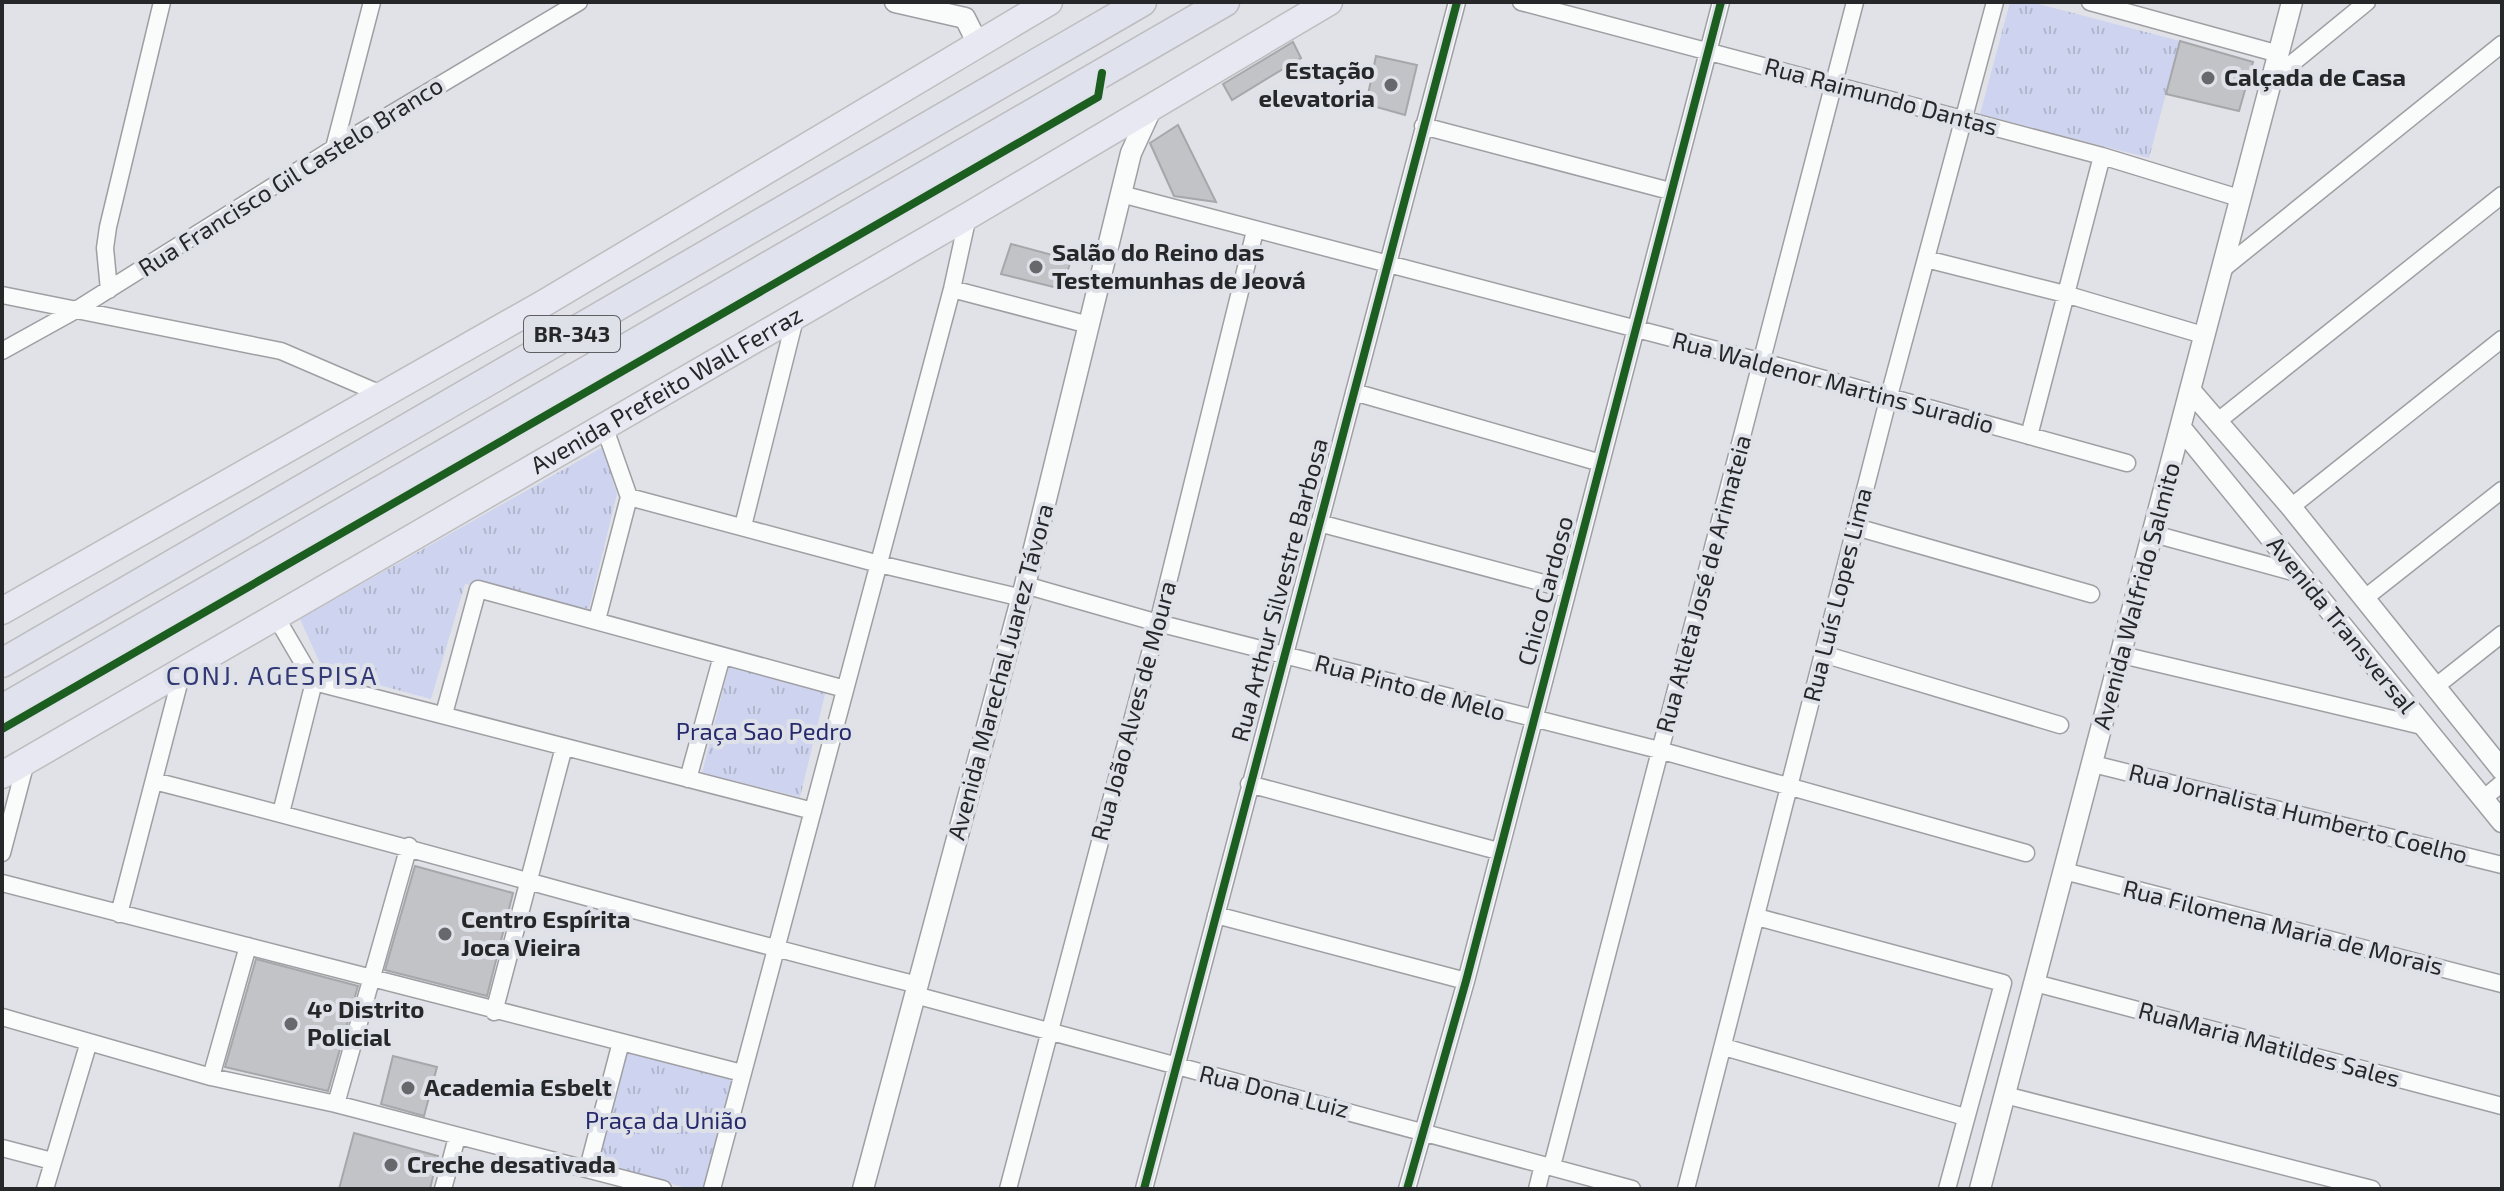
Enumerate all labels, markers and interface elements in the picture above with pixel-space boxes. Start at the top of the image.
street label: Rua Raimundo Dantas [1762,50,2001,141]
place label: Estação elevatoria [1259,55,1375,112]
place label: Calçada de Casa [2224,62,2406,92]
marker: Calçada de Casa [2199,69,2217,87]
street label: Rua Francisco Gil Castelo Branco [133,70,448,282]
marker: Estação elevatoria [1382,76,1400,94]
place label: Salão do Reino das Testemunhas de Jeová [1052,237,1306,294]
marker: Salão do Reino das Testemunhas de Jeová [1027,258,1045,276]
street label: Avenida Prefeito Wall Ferraz [525,299,807,479]
road number: BR-343 [524,316,620,352]
street label: Rua Waldenor Martins Suradio [1669,325,1997,439]
street label: Rua Atleta José de Arimateia [1649,432,1756,736]
street label: Rua Arthur Silvestre Barbosa [1224,435,1333,745]
street label: Avenida Walfrido Salmito [2086,459,2185,732]
street label: Rua Luís Lopes Lima [1796,485,1877,705]
street label: Avenida Marechal Juarez Távora [941,500,1058,843]
street label: Chico Cardoso [1511,513,1578,669]
street label: Avenida Transversal [2262,530,2423,719]
street label: Rua João Alves de Moura [1084,578,1181,844]
street label: Rua Pinto de Melo [1312,647,1509,726]
district label: CONJ. AGESPISA [166,659,378,690]
park label: Praça Sao Pedro [676,716,852,746]
street label: Rua Jornalista Humberto Coelho [2126,756,2471,869]
street label: Rua Filomena Maria de Morais [2120,873,2446,980]
place label: Centro Espírita Joca Vieira [461,904,630,961]
marker: Centro Espírita Joca Vieira [436,925,454,943]
place label: 4º Distrito Policial [307,994,424,1051]
street label: RuaMaria Matildes Sales [2135,995,2403,1092]
marker: 4º Distrito Policial [282,1015,300,1033]
street label: Rua Dona Luiz [1196,1058,1352,1123]
place label: Academia Esbelt [424,1072,612,1101]
marker: Academia Esbelt [399,1079,417,1097]
park label: Praça da União [585,1105,747,1135]
place label: Creche desativada [407,1149,616,1178]
marker: Creche desativada [382,1156,400,1174]

